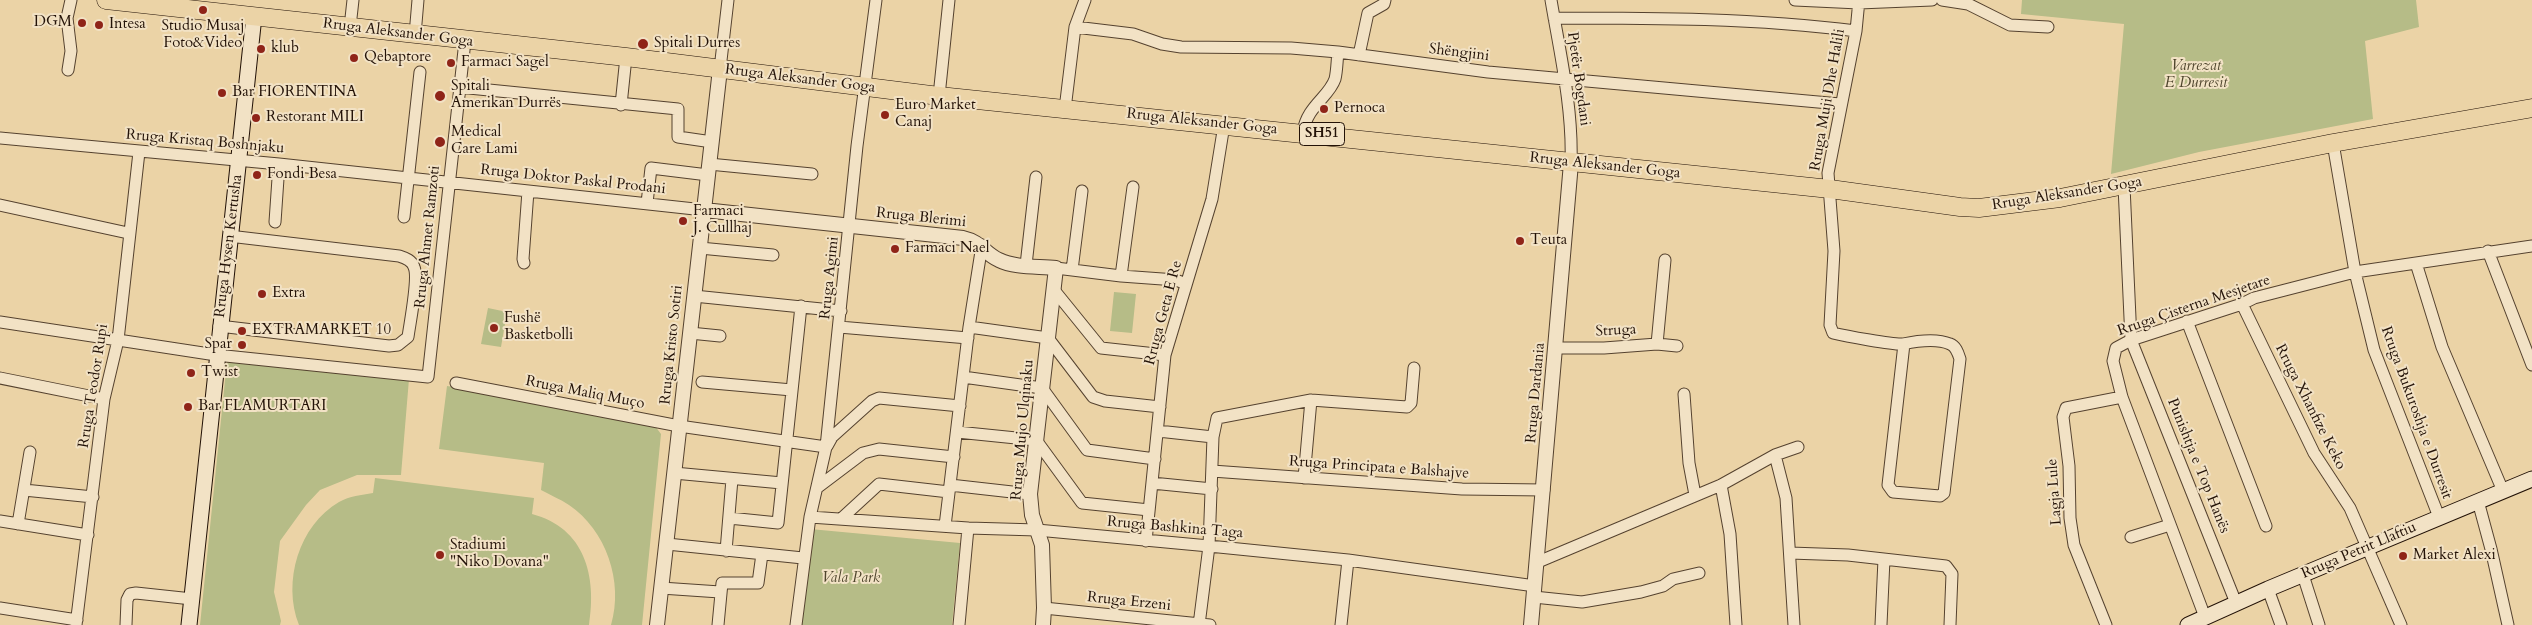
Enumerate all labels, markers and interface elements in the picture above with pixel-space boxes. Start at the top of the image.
marker: Studio Musaj Foto&Video [197,4,209,16]
place label: DGM [34,14,72,32]
street label: Rruga Aleksander Goga [322,15,474,51]
place label: Intesa [109,16,146,34]
marker: DGM [76,17,88,29]
place label: Studio Musaj Foto&Video [162,18,244,53]
marker: Intesa [93,19,105,31]
street label: Rruga Muji Dhe Halili [1807,27,1849,173]
street label: Pjetër Bogdani [1562,31,1594,127]
place label: Spitali Durres [654,35,740,53]
marker: Spitali Durres [636,37,650,51]
place label: klub [271,40,299,58]
street label: Shëngjini [1428,40,1490,66]
marker: klub [255,43,267,55]
place label: Qebaptore [364,49,431,67]
marker: Qebaptore [348,52,360,64]
place label: Farmaci Sagel [461,54,549,72]
marker: Farmaci Sagel [445,57,457,69]
park label: Varrezat E Durresit [2165,58,2227,93]
street label: Rruga Aleksander Goga [724,61,876,97]
place label: Spitali Amerikan Durrës [451,78,561,113]
place label: Bar FIORENTINA [232,84,357,102]
marker: Bar FIORENTINA [216,87,228,99]
marker: Spitali Amerikan Durrës [433,89,447,103]
place label: Euro Market Canaj [895,97,976,132]
place label: Pernoca [1334,100,1385,118]
marker: Pernoca [1318,103,1330,115]
street label: Rruga Aleksander Goga [1126,105,1278,139]
place label: Restorant MILI [266,109,364,127]
marker: Euro Market Canaj [879,109,891,121]
marker: Restorant MILI [250,112,262,124]
road number: SH51 [1300,122,1344,146]
place label: Medical Care Lami [451,124,518,159]
street label: Rruga Kristaq Boshnjaku [125,126,285,158]
marker: Medical Care Lami [433,135,447,149]
street label: Rruga Aleksander Goga [1529,149,1681,183]
street label: Rruga Doktor Paskal Prodani [480,161,666,199]
street label: Rruga Ahmet Ramzoti [412,165,444,309]
place label: Fondi Besa [267,166,337,184]
marker: Fondi Besa [251,169,263,181]
street label: Rruga Hysen Kertusha [211,173,247,319]
street label: Rruga Aleksander Goga [1991,173,2143,215]
place label: Farmaci J. Cullhaj [693,203,752,238]
street label: Rruga Blerimi [875,204,967,232]
marker: Farmaci J. Cullhaj [677,215,689,227]
place label: Teuta [1530,232,1567,250]
marker: Teuta [1514,235,1526,247]
street label: Rruga Agimi [817,236,843,320]
place label: Farmaci Nael [905,240,990,258]
marker: Farmaci Nael [889,243,901,255]
street label: Rruga Geta E Re [1141,259,1187,367]
street label: Rruga Çisterna Mesjetare [2115,271,2273,341]
street label: Rruga Kristo Sotiri [657,284,687,406]
place label: Extra [272,285,305,303]
marker: Extra [256,288,268,300]
place label: Fushë Basketbolli [504,310,573,345]
street label: Struga [1595,321,1637,341]
place label: EXTRAMARKET 10 [252,322,391,340]
marker: Fushë Basketbolli [488,322,500,334]
street label: Rruga Teodor Rupi [75,323,113,449]
street label: Rruga Bukuroshja e Durresit [2376,324,2456,502]
marker: EXTRAMARKET 10 [236,325,248,337]
place label: Spar [205,336,232,354]
marker: Spar [236,339,248,351]
street label: Rruga Xhanfize Keko [2271,341,2349,473]
street label: Rruga Dardania [1523,342,1549,444]
street label: Rruga Mujo Ulqinaku [1008,359,1038,501]
place label: Twist [201,364,238,382]
marker: Twist [185,367,197,379]
street label: Rruga Maliq Muço [524,373,646,413]
street label: Punishtja e Top Hanës [2163,396,2233,536]
place label: Bar FLAMURTARI [198,398,326,416]
marker: Bar FLAMURTARI [182,401,194,413]
street label: Rruga Principata e Balshajve [1288,453,1470,483]
street label: Lagja Lule [2044,458,2066,526]
street label: Rruga Bashkina Taga [1106,513,1244,543]
street label: Rruga Petrit Llaftiu [2299,519,2419,583]
place label: Stadiumi "Niko Dovana" [450,537,549,572]
place label: Market Alexi [2413,547,2496,565]
marker: Stadiumi "Niko Dovana" [434,549,446,561]
marker: Market Alexi [2397,550,2409,562]
park label: Vala Park [822,570,880,588]
street label: Rruga Erzeni [1086,589,1172,615]

